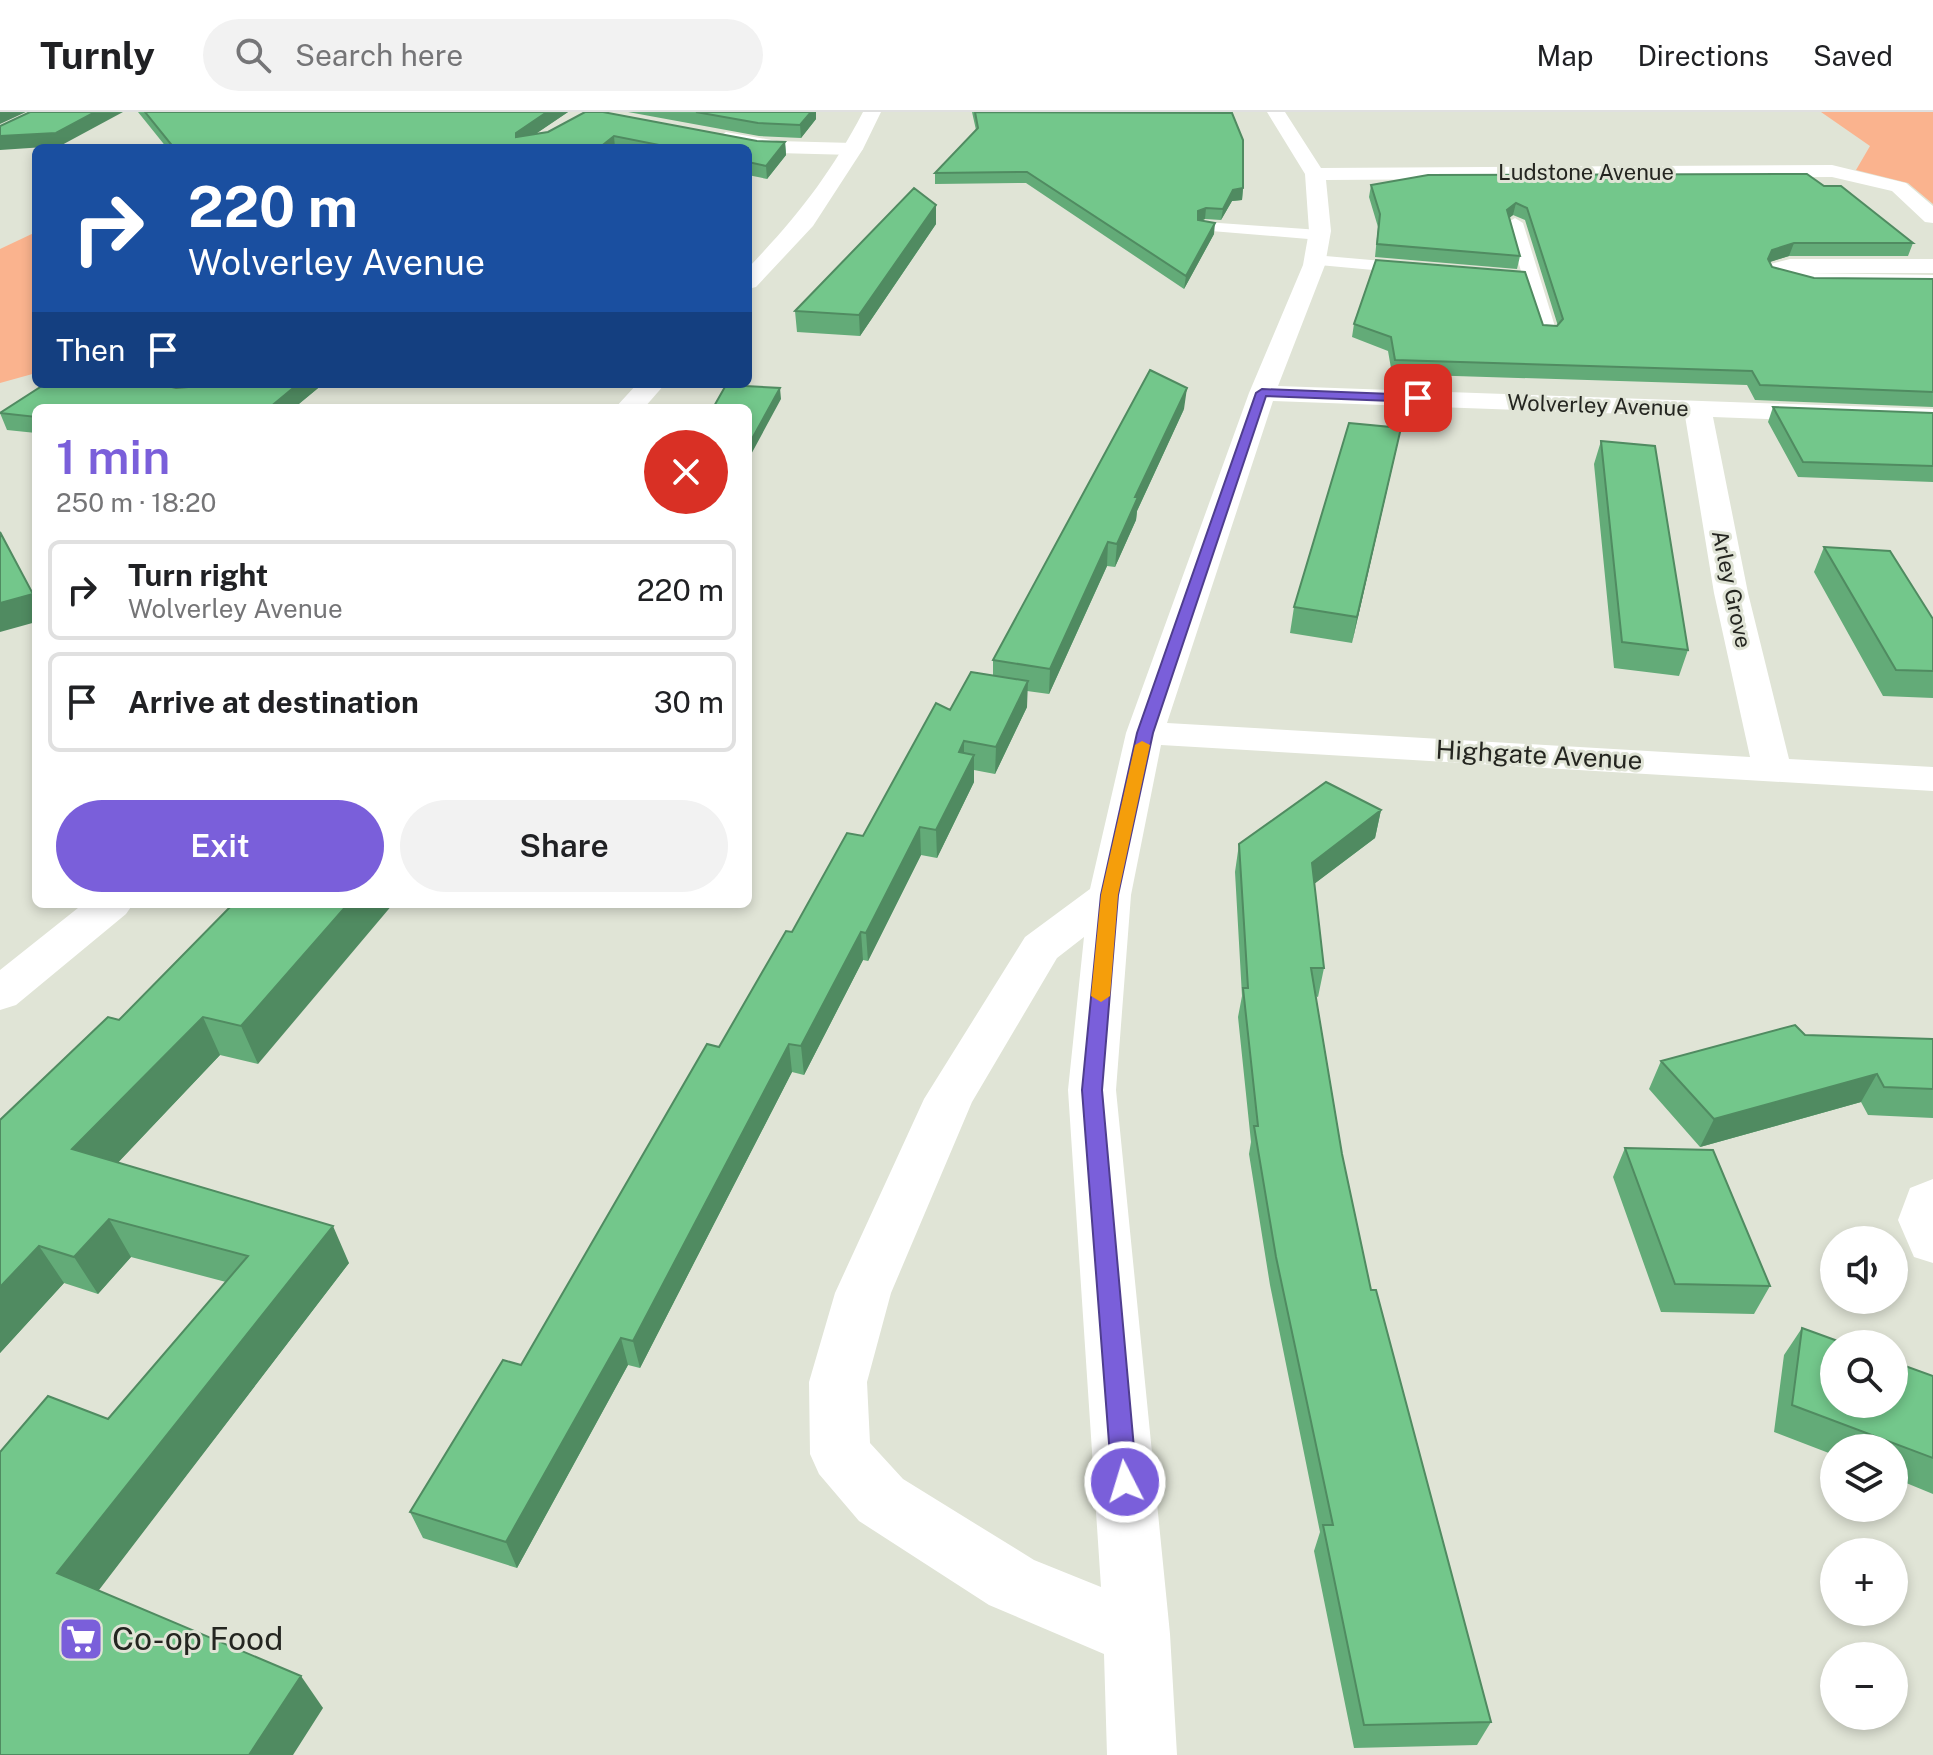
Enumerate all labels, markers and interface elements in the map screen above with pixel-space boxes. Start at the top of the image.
search box [203,19,763,91]
text: Turnly [40,33,155,78]
icon: search [231,33,275,77]
text: Search here [295,37,463,73]
text: Map [1537,39,1593,72]
text: Directions [1637,39,1769,72]
text: Saved [1813,39,1893,72]
street label: Ludstone Avenue [1498,159,1674,185]
text: 220 m [188,174,358,240]
icon: right [56,176,160,280]
text: Wolverley Avenue [188,241,485,283]
icon: arrive [141,328,185,372]
text: Then [56,332,125,368]
pin [1384,364,1452,432]
icon: arrive [1396,376,1440,420]
street label: Wolverley Avenue [1507,389,1689,421]
text: 1 min [56,428,170,485]
button: close [644,430,728,514]
text: 250 m · 18:20 [56,487,217,518]
street label: Arley Grove [1707,528,1757,650]
text: Turn right [128,557,268,593]
icon: right [60,568,104,612]
text: 220 m [637,572,724,608]
text: Wolverley Avenue [128,593,343,624]
icon: arrive [60,680,104,724]
text: Arrive at destination [128,684,419,720]
text: 30 m [654,684,724,720]
street label: Highgate Avenue [1435,734,1643,775]
button: Exit [56,800,384,892]
button: Share [400,800,728,892]
map controls [1820,1226,1908,1730]
button: sound [1820,1226,1908,1314]
button: search [1820,1330,1908,1418]
button: layers [1820,1434,1908,1522]
position arrow [1083,1440,1167,1524]
button: + [1820,1538,1908,1626]
supermarket icon: Co-op Food [57,1615,105,1663]
place label: Co-op Food [112,1620,283,1657]
button: − [1820,1642,1908,1730]

